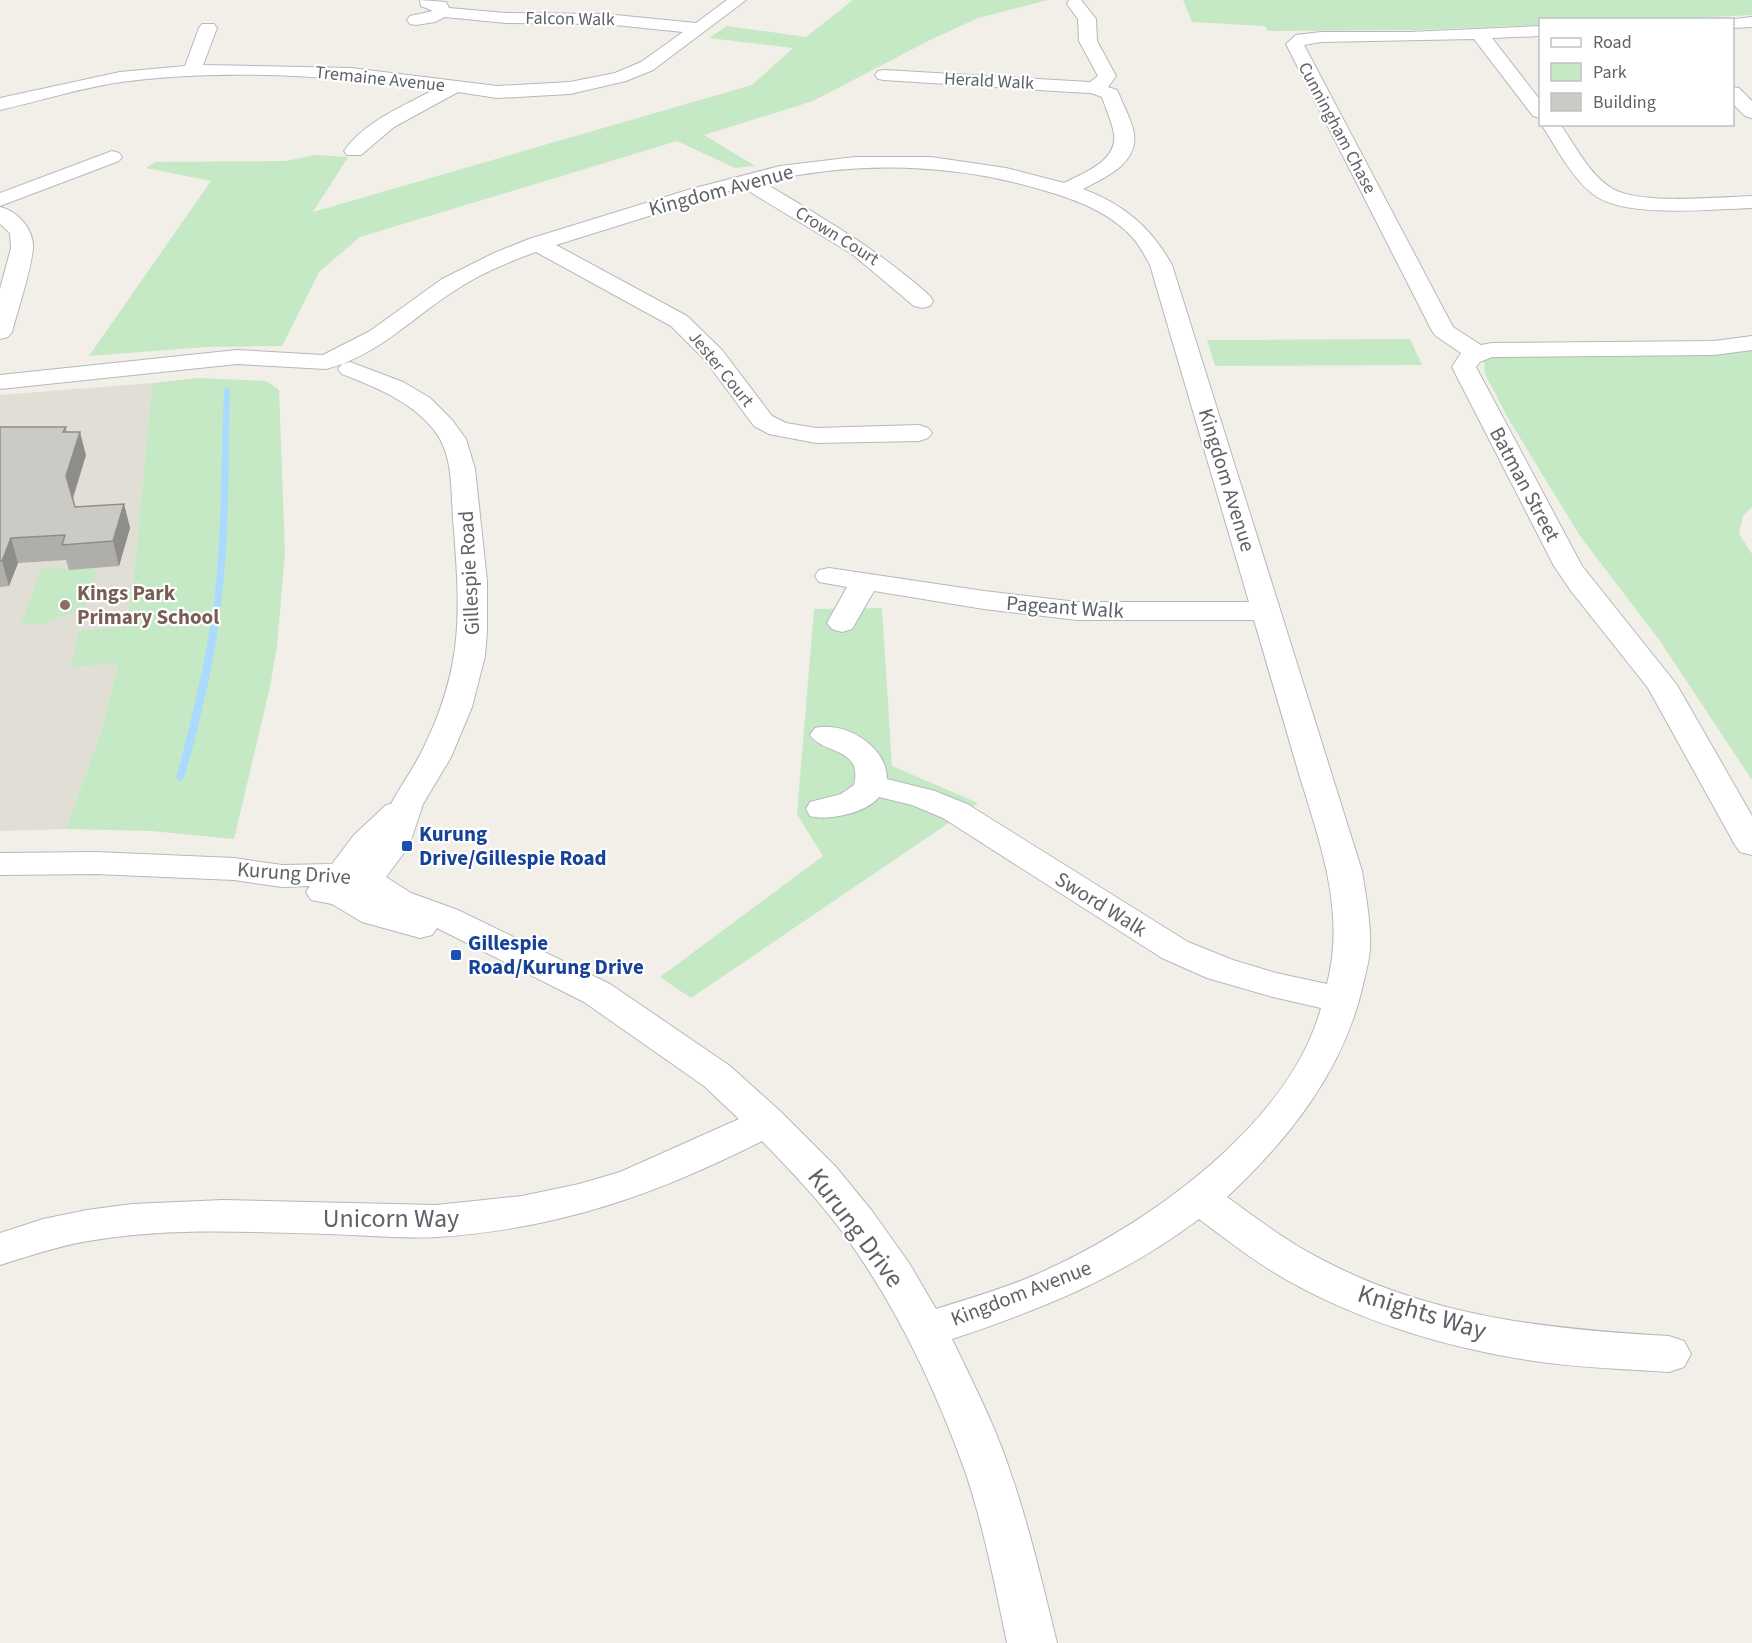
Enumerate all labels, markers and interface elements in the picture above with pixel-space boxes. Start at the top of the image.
street label: Falcon Walk [525,6,615,32]
legend [1539,18,1734,126]
text: Road [1593,30,1632,55]
street label: Cunningham Chase [1292,58,1382,198]
street label: Tremaine Avenue [314,60,446,98]
text: Park [1593,60,1627,85]
street label: Herald Walk [943,66,1035,96]
text: Building [1593,90,1656,115]
street label: Kingdom Avenue [645,156,797,224]
street label: Crown Court [790,200,884,272]
street label: Jester Court [682,326,760,412]
street label: Kingdom Avenue [1191,405,1263,555]
street label: Batman Street [1482,421,1568,547]
street label: Gillespie Road [451,510,487,636]
place label: Kings Park Primary School [77,578,219,632]
street label: Pageant Walk [1005,588,1125,626]
marker: Kings Park Primary School [58,598,72,612]
place label: Kurung Drive/Gillespie Road [419,819,607,873]
marker: Kurung Drive/Gillespie Road [400,839,414,853]
street label: Kurung Drive [236,854,352,892]
street label: Sword Walk [1049,864,1153,944]
place label: Gillespie Road/Kurung Drive [468,928,644,982]
marker: Gillespie Road/Kurung Drive [449,948,463,962]
street label: Kurung Drive [799,1161,913,1295]
street label: Unicorn Way [323,1200,459,1237]
street label: Kingdom Avenue [946,1252,1096,1334]
street label: Knights Way [1353,1275,1491,1349]

